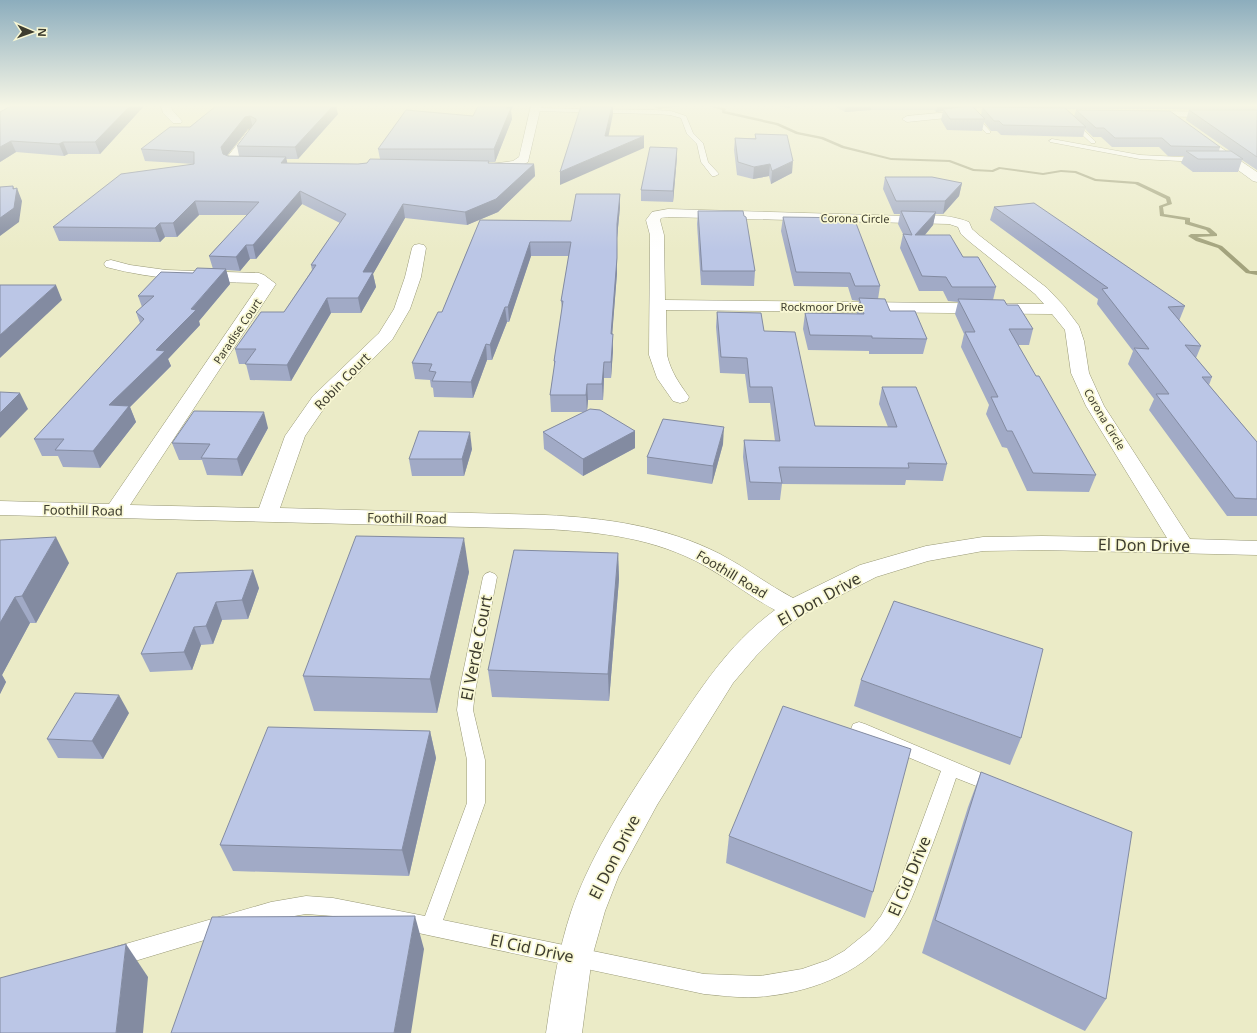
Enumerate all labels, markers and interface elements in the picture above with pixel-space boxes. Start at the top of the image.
north arrow [12,12,52,52]
text: N [35,28,50,37]
street label: Corona Circle [820,210,890,226]
street label: Paradise Court [209,295,265,367]
street label: Rockmoor Drive [781,299,863,314]
street label: Robin Court [310,348,374,413]
street label: Corona Circle [1081,386,1129,452]
street label: Foothill Road [43,500,123,520]
street label: Foothill Road [367,508,447,528]
street label: El Don Drive [1098,533,1190,557]
street label: Foothill Road [693,546,771,602]
street label: El Don Drive [773,567,865,631]
street label: El Verde Court [455,593,497,703]
street label: El Don Drive [583,811,645,903]
street label: El Cid Drive [882,833,936,919]
street label: El Cid Drive [488,928,576,968]

